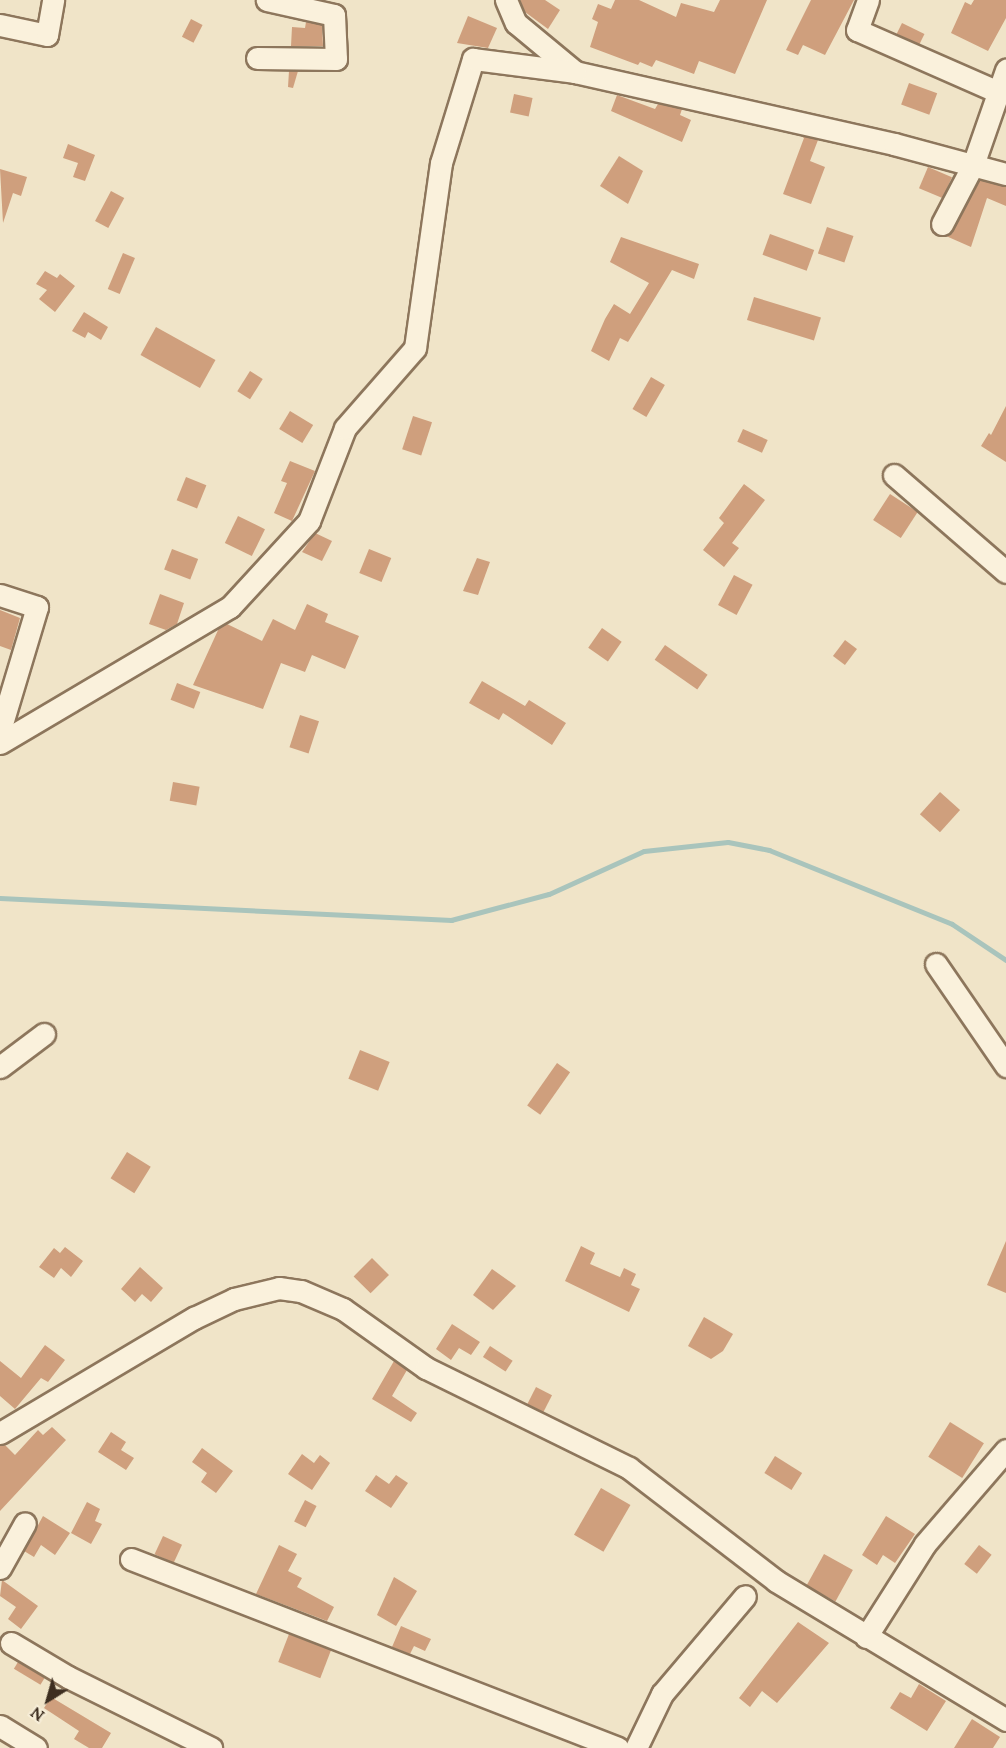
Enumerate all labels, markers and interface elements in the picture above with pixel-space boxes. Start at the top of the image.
north arrow [18,1670,78,1730]
text: N [26,1703,48,1726]

